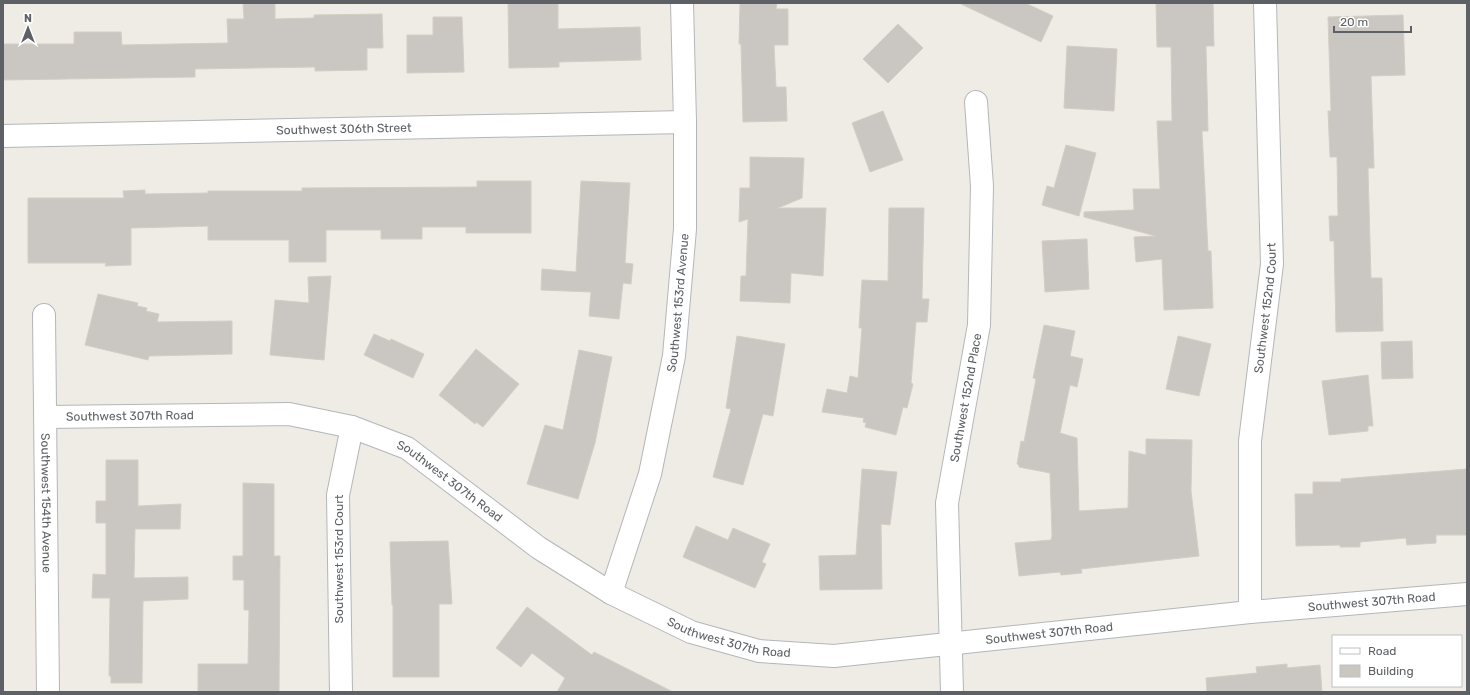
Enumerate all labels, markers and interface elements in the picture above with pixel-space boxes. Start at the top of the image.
north arrow [8,8,48,48]
scale bar [1334,8,1411,34]
text: N [24,12,32,25]
text: 20 m [1340,15,1368,29]
street label: Southwest 306th Street [276,121,412,137]
street label: Southwest 153rd Avenue [664,233,692,373]
street label: Southwest 152nd Court [1251,242,1279,374]
street label: Southwest 152nd Place [947,332,984,463]
street label: Southwest 307th Road [66,408,194,424]
street label: Southwest 154th Avenue [38,433,54,573]
street label: Southwest 307th Road [395,438,505,525]
street label: Southwest 153rd Court [332,494,346,623]
street label: Southwest 307th Road [1307,590,1436,614]
street label: Southwest 307th Road [665,614,791,660]
street label: Southwest 307th Road [985,620,1114,647]
legend [1332,635,1462,687]
text: Road [1368,644,1396,658]
text: Building [1368,664,1414,678]

